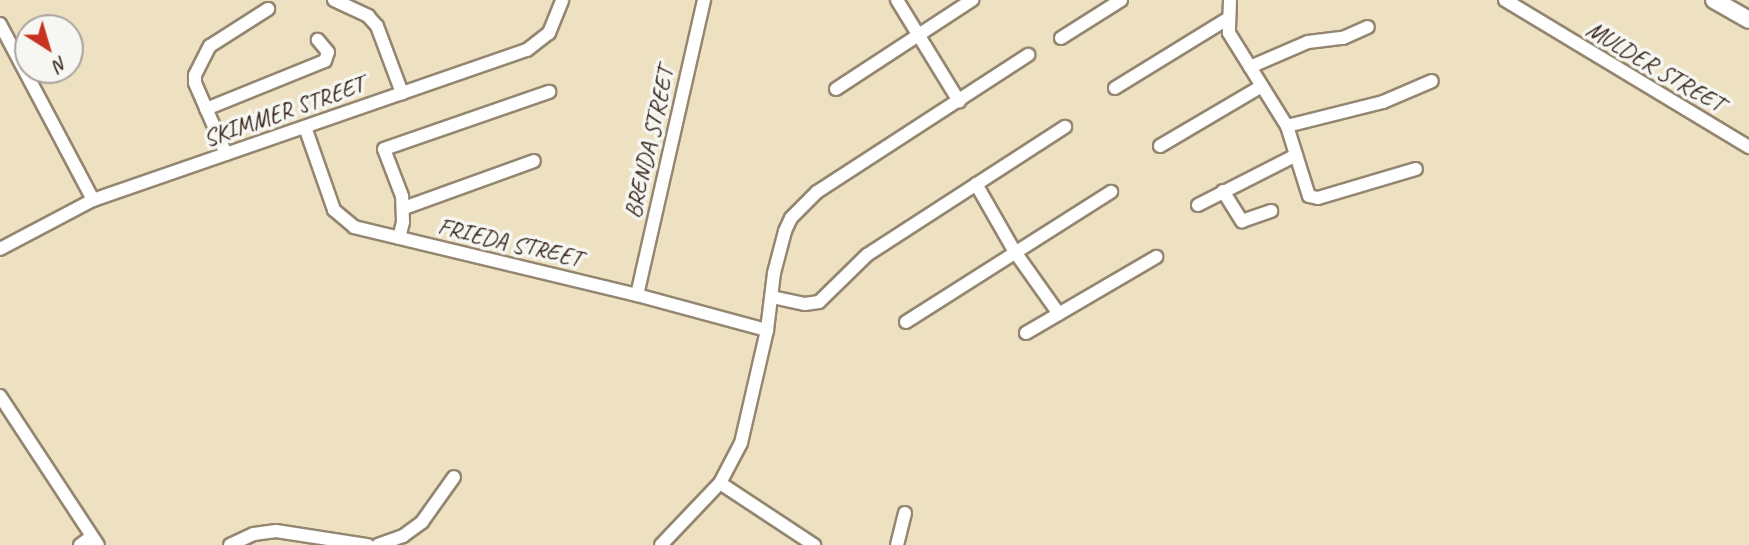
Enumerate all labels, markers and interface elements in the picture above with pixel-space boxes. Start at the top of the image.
north arrow [14,14,84,84]
street label: MULDER STREET [1582,15,1728,119]
text: N [49,51,72,77]
street label: BRENDA STREET [619,65,681,221]
street label: SKIMMER STREET [199,71,369,153]
street label: FRIEDA STREET [435,212,585,274]

